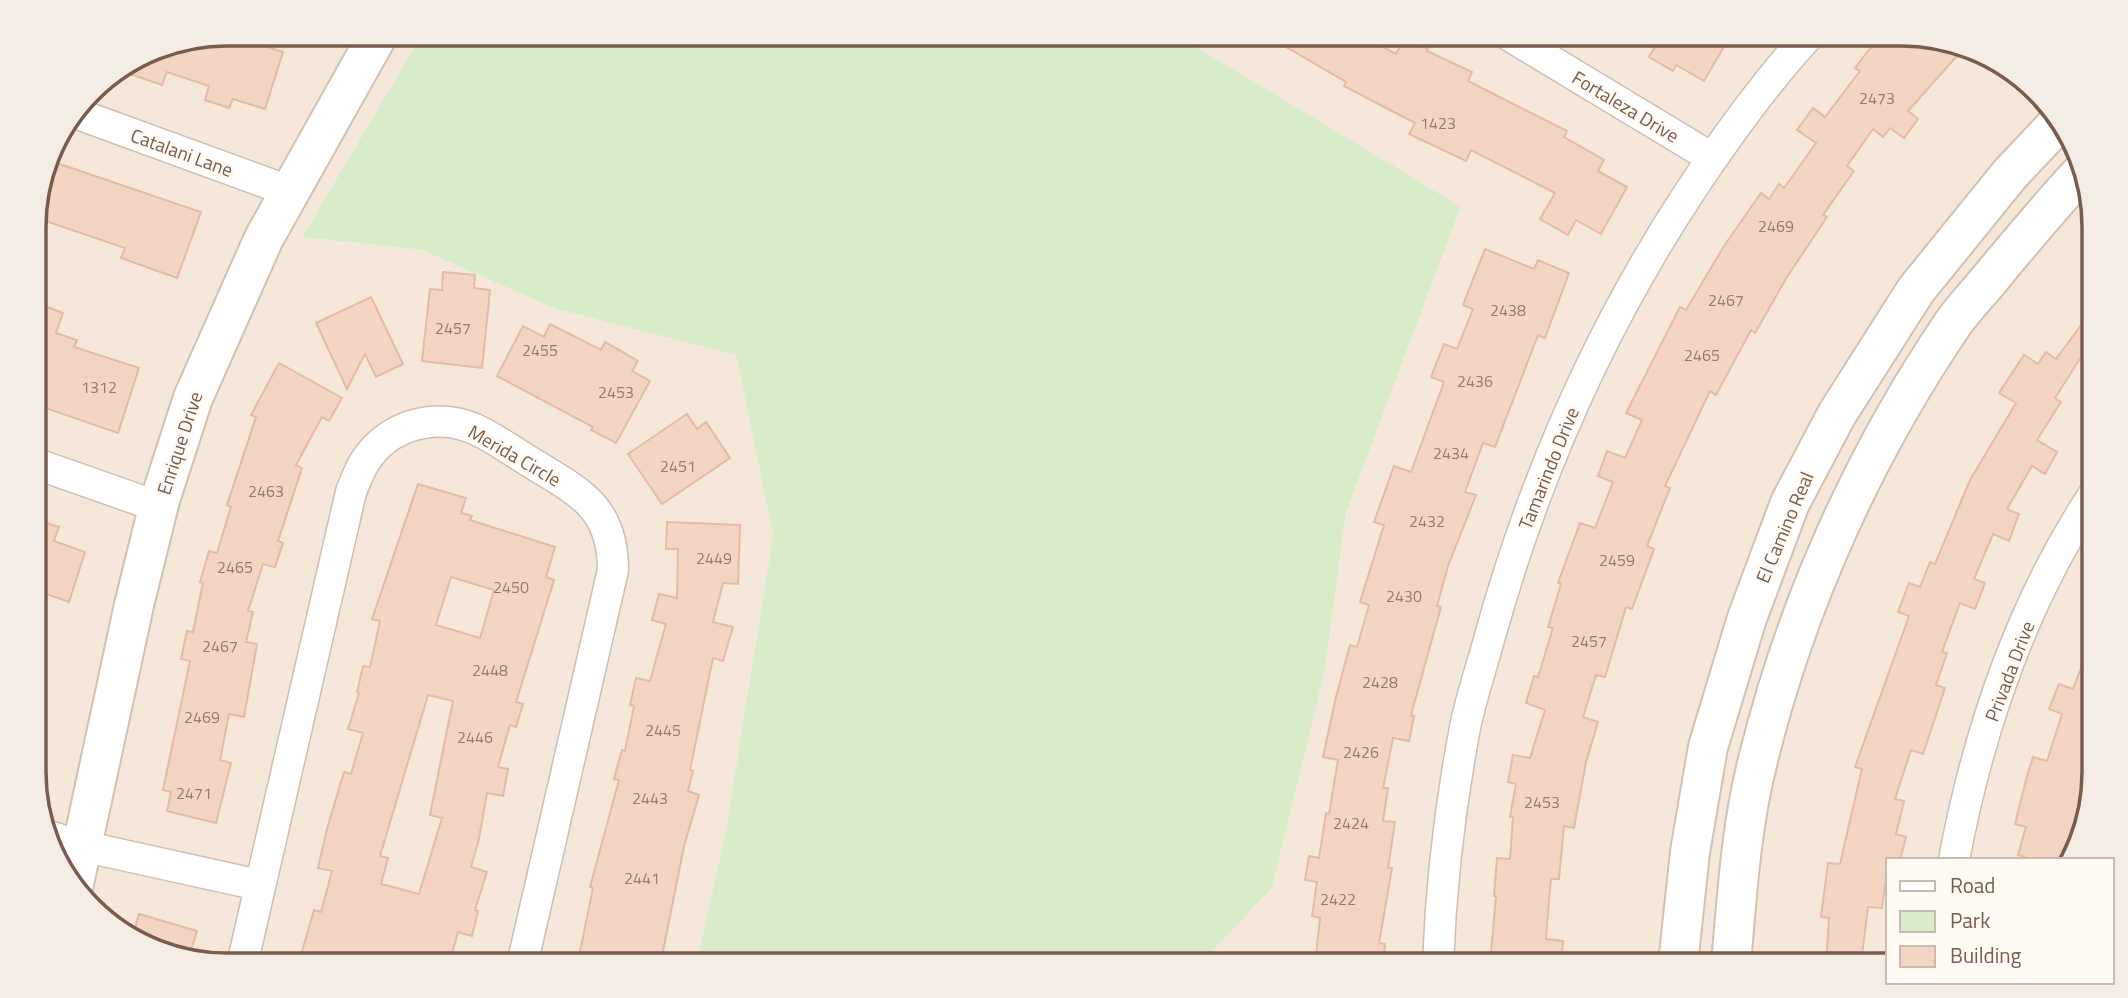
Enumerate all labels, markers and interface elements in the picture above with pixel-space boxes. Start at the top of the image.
street label: Fortaleza Drive [1567,63,1685,149]
house number: 2473 [1859,86,1895,110]
house number: 1423 [1420,111,1456,135]
street label: Catalani Lane [127,120,237,184]
house number: 2469 [1758,214,1794,238]
house number: 2467 [1708,288,1744,312]
house number: 2438 [1490,298,1526,322]
house number: 2457 [435,316,471,340]
house number: 2455 [522,338,558,362]
house number: 2465 [1684,343,1720,367]
house number: 2436 [1457,369,1493,393]
house number: 1312 [81,375,117,399]
house number: 2453 [598,380,634,404]
street label: Enrique Drive [149,388,209,498]
street label: Tamarindo Drive [1510,402,1586,534]
street label: Merida Circle [463,417,567,493]
house number: 2434 [1433,441,1469,465]
house number: 2451 [660,454,696,478]
street label: El Camino Real [1748,467,1820,587]
house number: 2463 [248,479,284,503]
house number: 2432 [1409,509,1445,533]
house number: 2449 [696,546,732,570]
house number: 2459 [1599,548,1635,572]
house number: 2465 [217,555,253,579]
house number: 2450 [493,575,529,599]
house number: 2430 [1386,584,1422,608]
street label: Privada Drive [1977,616,2041,726]
house number: 2457 [1571,629,1607,653]
house number: 2467 [202,634,238,658]
house number: 2448 [472,658,508,682]
house number: 2428 [1362,670,1398,694]
house number: 2469 [184,705,220,729]
house number: 2445 [645,718,681,742]
house number: 2446 [457,725,493,749]
house number: 2426 [1343,740,1379,764]
house number: 2471 [176,781,212,805]
house number: 2443 [632,786,668,810]
house number: 2453 [1524,790,1560,814]
house number: 2424 [1333,811,1369,835]
legend [1886,858,2114,984]
house number: 2441 [624,866,660,890]
text: Road [1950,869,1995,901]
house number: 2422 [1320,887,1356,911]
text: Park [1950,904,1990,936]
text: Building [1950,939,2022,971]

